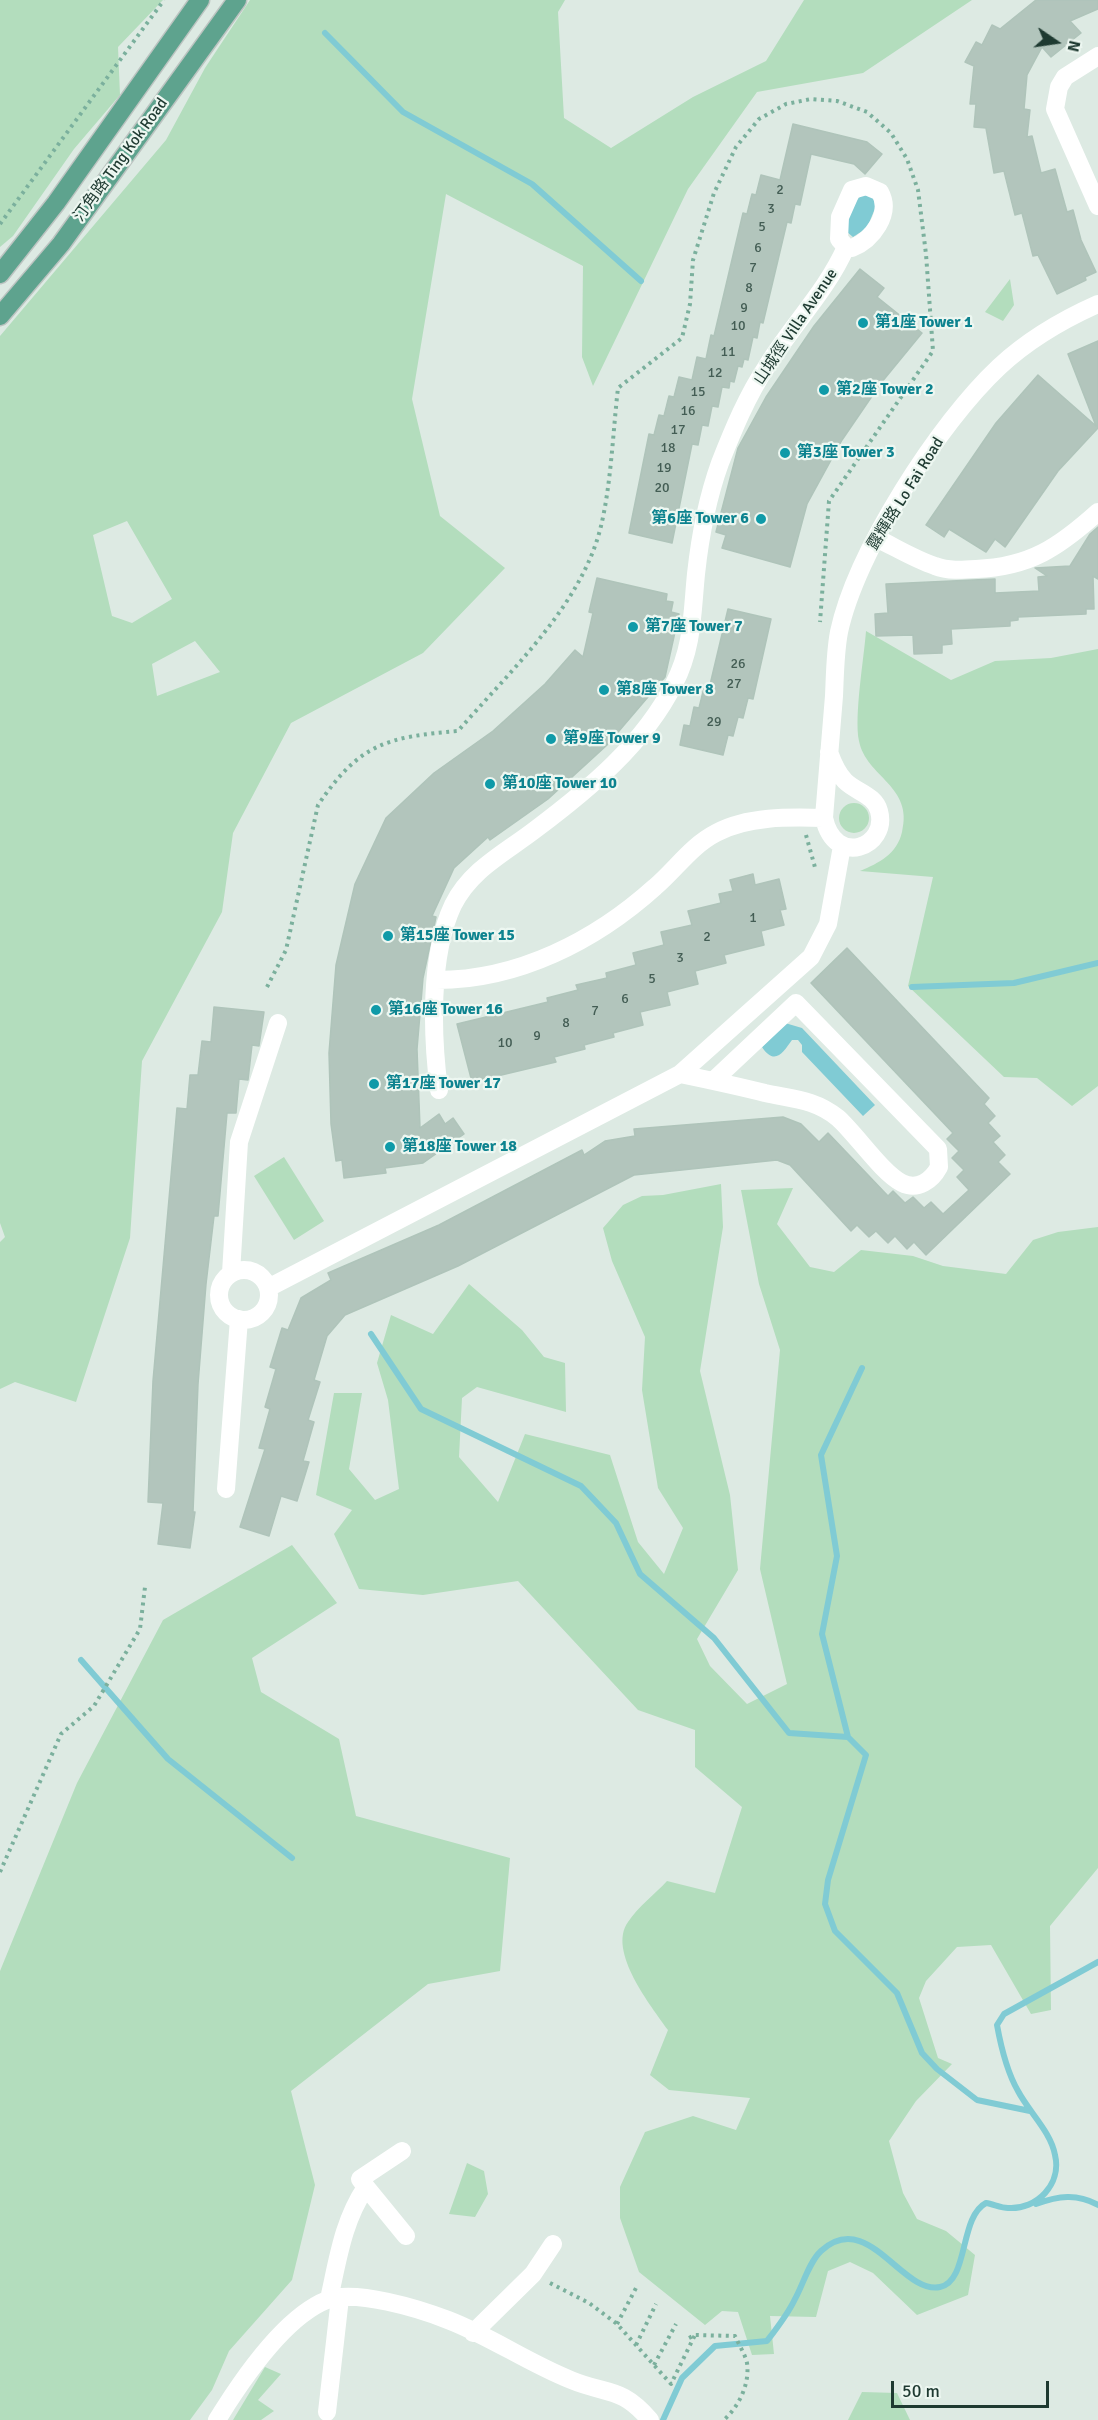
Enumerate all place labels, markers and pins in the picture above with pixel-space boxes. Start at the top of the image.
place label: 第1座 Tower 1 [875,313,973,333]
marker: 第1座 Tower 1 [856,316,870,330]
place label: 第2座 Tower 2 [836,380,934,400]
marker: 第2座 Tower 2 [817,383,831,397]
place label: 第3座 Tower 3 [797,443,895,463]
marker: 第3座 Tower 3 [778,446,792,460]
place label: 第6座 Tower 6 [651,509,749,529]
marker: 第6座 Tower 6 [754,512,768,526]
place label: 第7座 Tower 7 [645,617,743,637]
marker: 第7座 Tower 7 [626,620,640,634]
place label: 第8座 Tower 8 [616,680,714,700]
marker: 第8座 Tower 8 [597,683,611,697]
place label: 第9座 Tower 9 [563,729,661,749]
marker: 第9座 Tower 9 [544,732,558,746]
place label: 第10座 Tower 10 [502,774,617,794]
marker: 第10座 Tower 10 [483,777,497,791]
place label: 第15座 Tower 15 [400,926,515,946]
marker: 第15座 Tower 15 [381,929,395,943]
place label: 第16座 Tower 16 [388,1000,503,1020]
marker: 第16座 Tower 16 [369,1003,383,1017]
place label: 第17座 Tower 17 [386,1074,501,1094]
marker: 第17座 Tower 17 [367,1077,381,1091]
place label: 第18座 Tower 18 [402,1137,517,1157]
marker: 第18座 Tower 18 [383,1140,397,1154]

